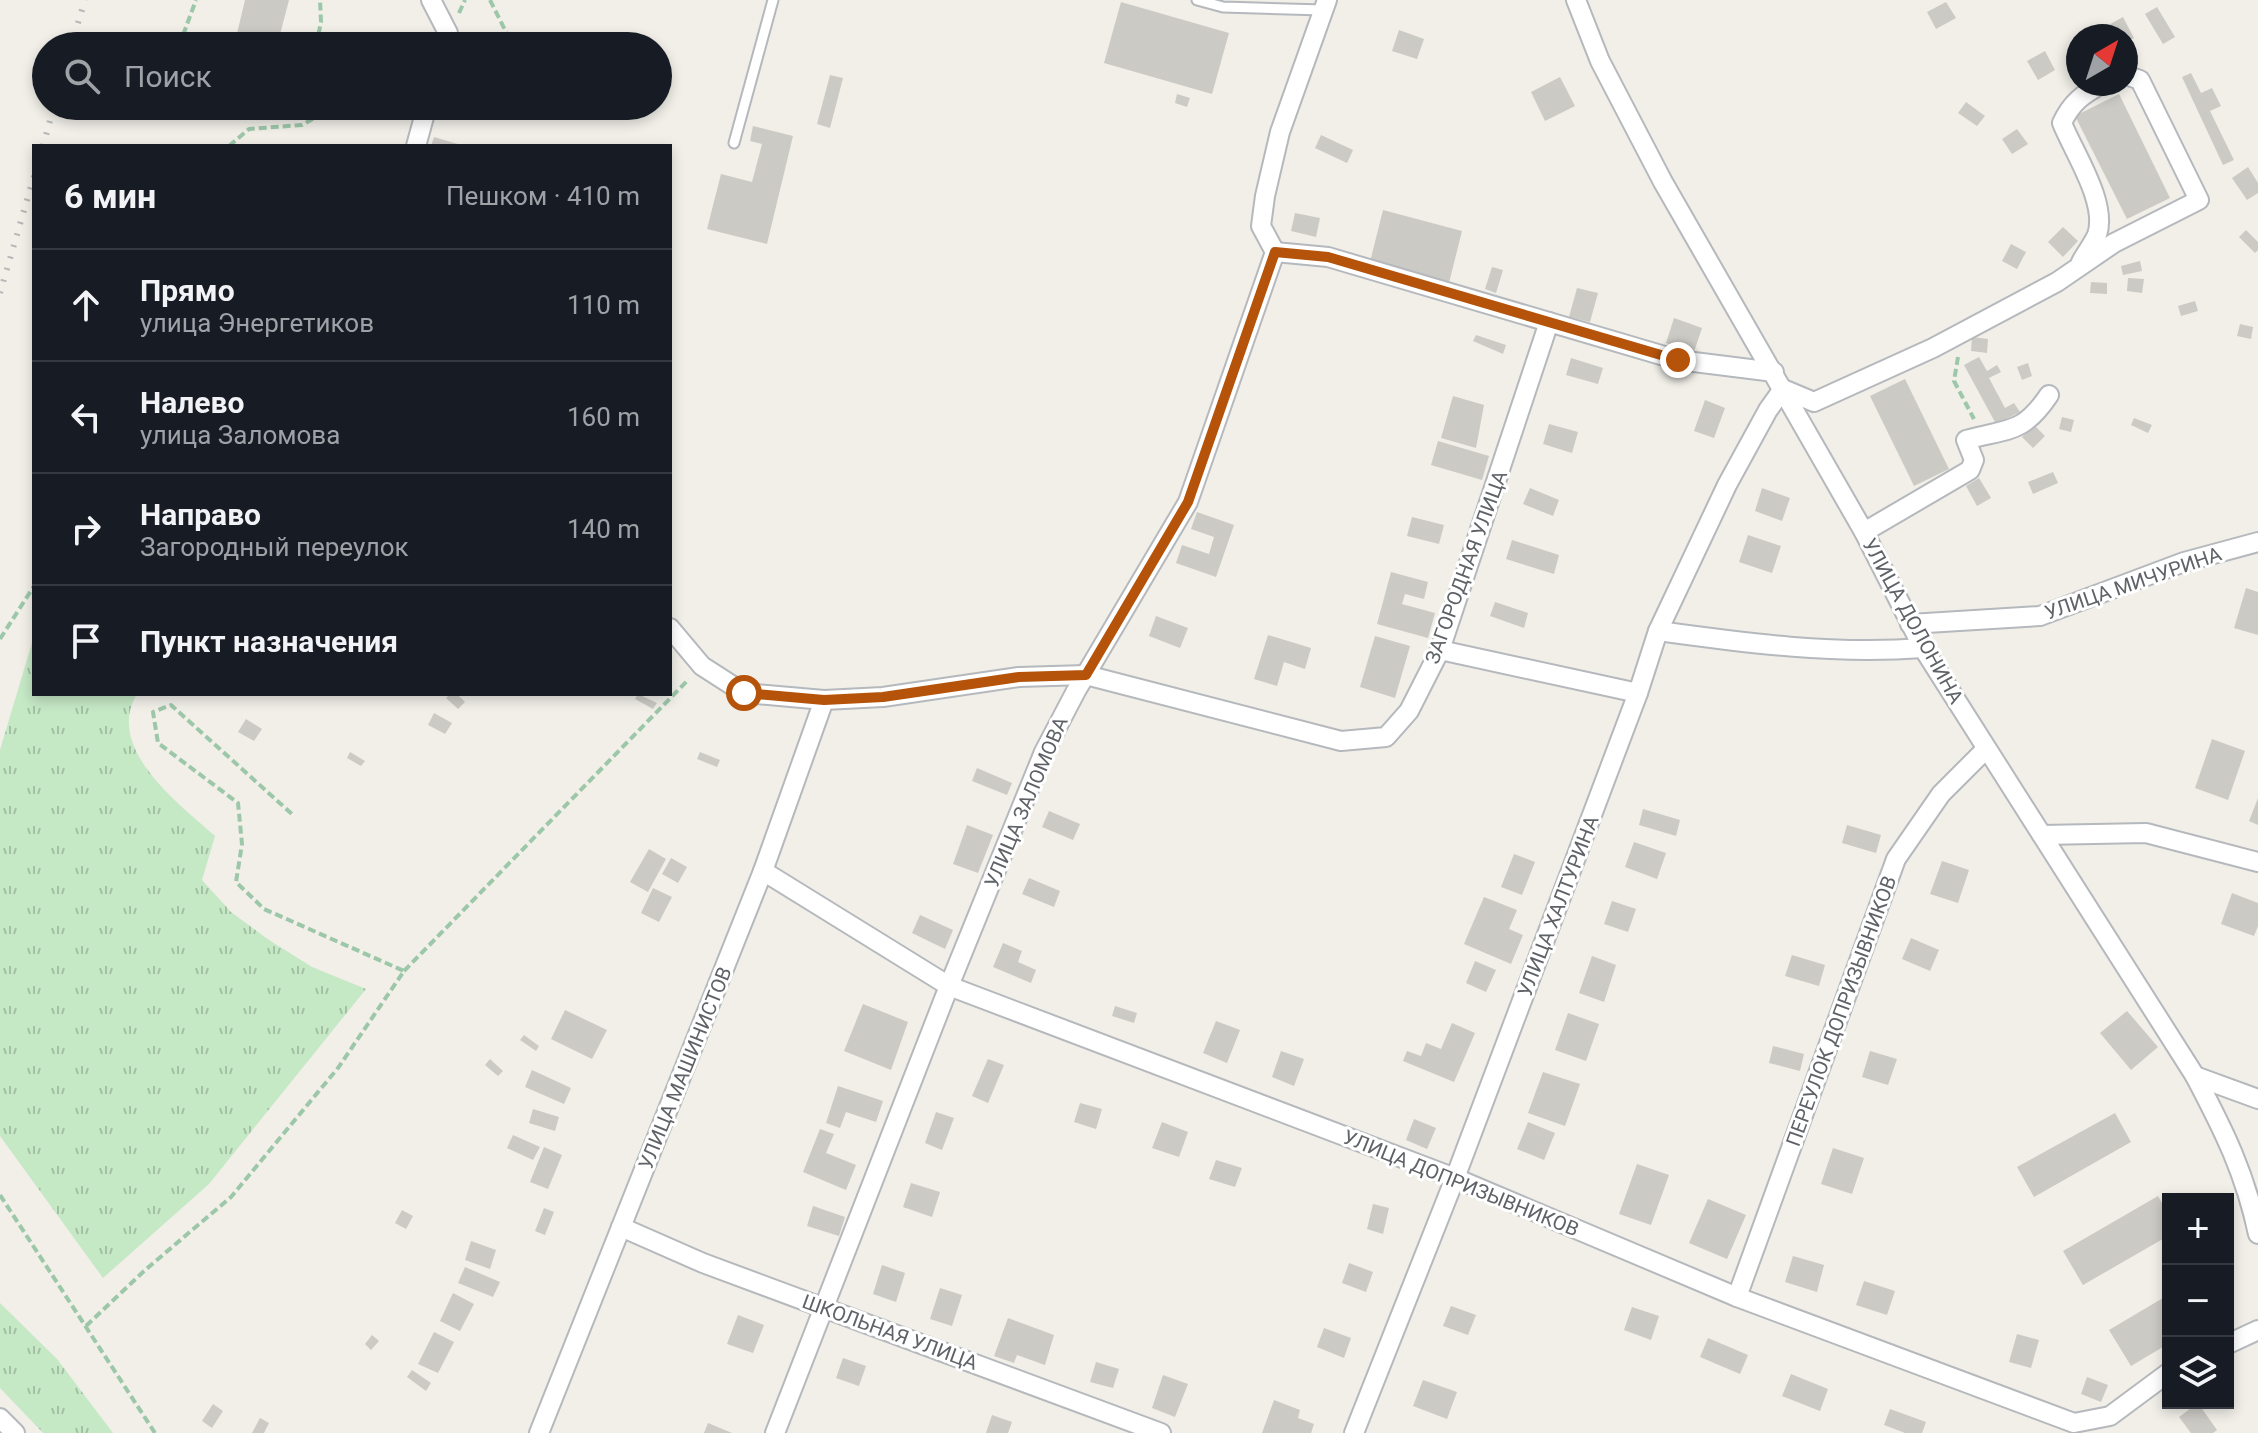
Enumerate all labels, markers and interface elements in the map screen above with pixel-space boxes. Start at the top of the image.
north arrow [2066,24,2138,96]
search box [32,32,672,120]
icon: search [60,54,104,98]
text: Поиск [124,59,212,94]
text: 6 мин [64,176,156,216]
text: Пешком · 410 m [446,181,640,211]
text: Прямо [140,273,235,308]
icon: ahead [64,283,108,327]
text: 110 m [567,290,640,320]
text: улица Энергетиков [140,308,374,338]
route end [1660,342,1696,378]
text: Налево [140,385,244,420]
icon: left [64,395,108,439]
text: 160 m [567,402,640,432]
text: улица Заломова [140,420,340,450]
street label: ЗАГОРОДНАЯ УЛИЦА [1420,467,1512,667]
text: Направо [140,497,261,532]
icon: right [64,507,108,551]
text: 140 m [567,514,640,544]
text: Загородный переулок [140,532,409,562]
street label: УЛИЦА ДОЛОНИНА [1858,534,1968,708]
street label: УЛИЦА МИЧУРИНА [2041,541,2225,625]
icon: arrive [64,619,108,663]
text: Пункт назначения [140,624,398,659]
route start [726,675,762,711]
street label: УЛИЦА ЗАЛОМОВА [979,713,1073,891]
street label: УЛИЦА ХАЛТУРИНА [1512,812,1604,1000]
street label: ПЕРЕУЛОК ДОПРИЗЫВНИКОВ [1781,872,1901,1150]
street label: УЛИЦА МАШИНИСТОВ [633,963,737,1173]
street label: УЛИЦА ДОПРИЗЫВНИКОВ [1340,1125,1582,1241]
map controls [2162,1193,2234,1409]
button: + [2162,1193,2234,1265]
button: − [2162,1265,2234,1337]
street label: ШКОЛЬНАЯ УЛИЦА [799,1289,981,1375]
button: layers [2162,1337,2234,1409]

